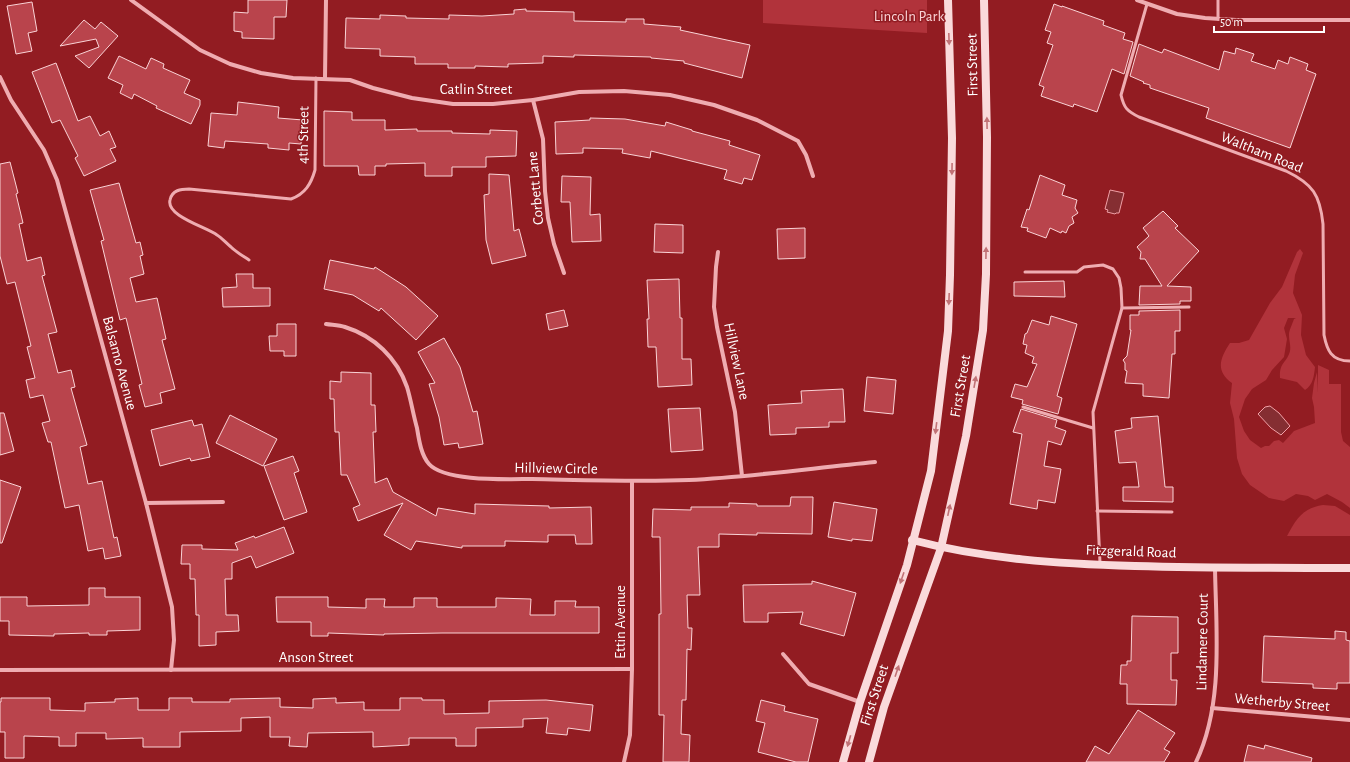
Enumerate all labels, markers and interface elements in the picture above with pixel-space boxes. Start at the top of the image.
scale bar [1214,8,1324,34]
park label: Lincoln Park [874,9,944,24]
text: 50 m [1220,16,1243,28]
one-way arrow [946,33,952,46]
street label: First Street [964,33,981,97]
street label: Catlin Street [440,82,512,97]
street label: 4th Street [295,106,312,164]
one-way arrow [984,116,990,129]
street label: Waltham Road [1219,129,1305,176]
street label: Corbett Lane [525,150,546,225]
one-way arrow [948,163,955,175]
one-way arrow [983,246,989,259]
one-way arrow [946,293,953,305]
street label: Balsamo Avenue [100,315,139,412]
street label: Hillview Lane [721,321,752,401]
street label: First Street [948,354,973,418]
one-way arrow [972,376,978,388]
one-way arrow [933,422,939,434]
street label: Hillview Circle [514,460,598,477]
one-way arrow [947,503,953,516]
street label: Fitzgerald Road [1085,542,1177,561]
one-way arrow [899,572,905,584]
street label: Ettin Avenue [613,585,628,659]
street label: Lindamere Court [1194,593,1211,691]
street label: Anson Street [279,650,353,665]
street label: First Street [858,663,891,727]
one-way arrow [894,665,900,677]
street label: Wetherby Street [1234,691,1330,714]
one-way arrow [846,735,852,747]

